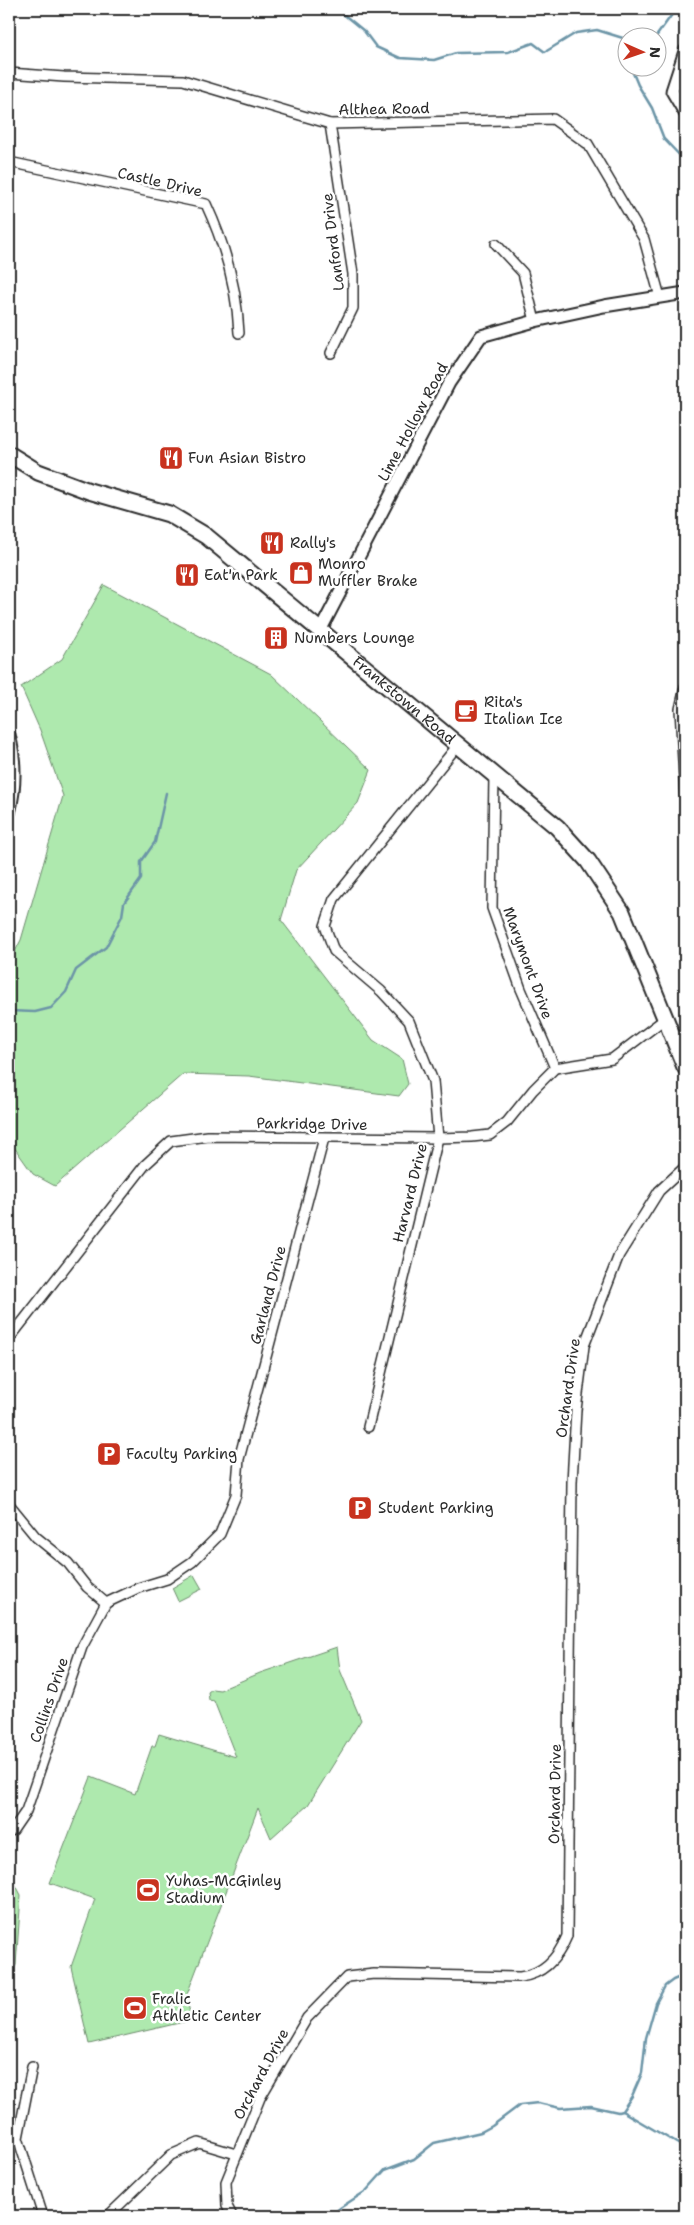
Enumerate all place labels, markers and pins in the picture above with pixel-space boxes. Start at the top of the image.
restaurant icon: Fun Asian Bistro [158,445,184,471]
place label: Fun Asian Bistro [188,448,306,468]
restaurant icon: Rally's [259,530,285,556]
place label: Rally's [290,533,336,553]
place label: Monro Muffler Brake [318,554,418,591]
shop icon: Monro Muffler Brake [288,560,314,586]
restaurant icon: Eat'n Park [174,562,200,588]
place label: Eat'n Park [204,565,278,585]
building icon: Numbers Lounge [263,625,289,651]
place label: Numbers Lounge [294,628,415,648]
place label: Rita's Italian Ice [484,692,563,729]
cafe icon: Rita's Italian Ice [453,698,479,724]
parking icon: Faculty Parking [96,1441,122,1467]
place label: Faculty Parking [126,1444,237,1464]
parking icon: Student Parking [347,1495,373,1521]
place label: Student Parking [378,1498,494,1518]
place label: Yuhas-McGinley Stadium [166,1871,282,1908]
sports icon: Yuhas-McGinley Stadium [135,1877,161,1903]
place label: Fralic Athletic Center [152,1989,262,2026]
sports icon: Fralic Athletic Center [122,1995,148,2021]

